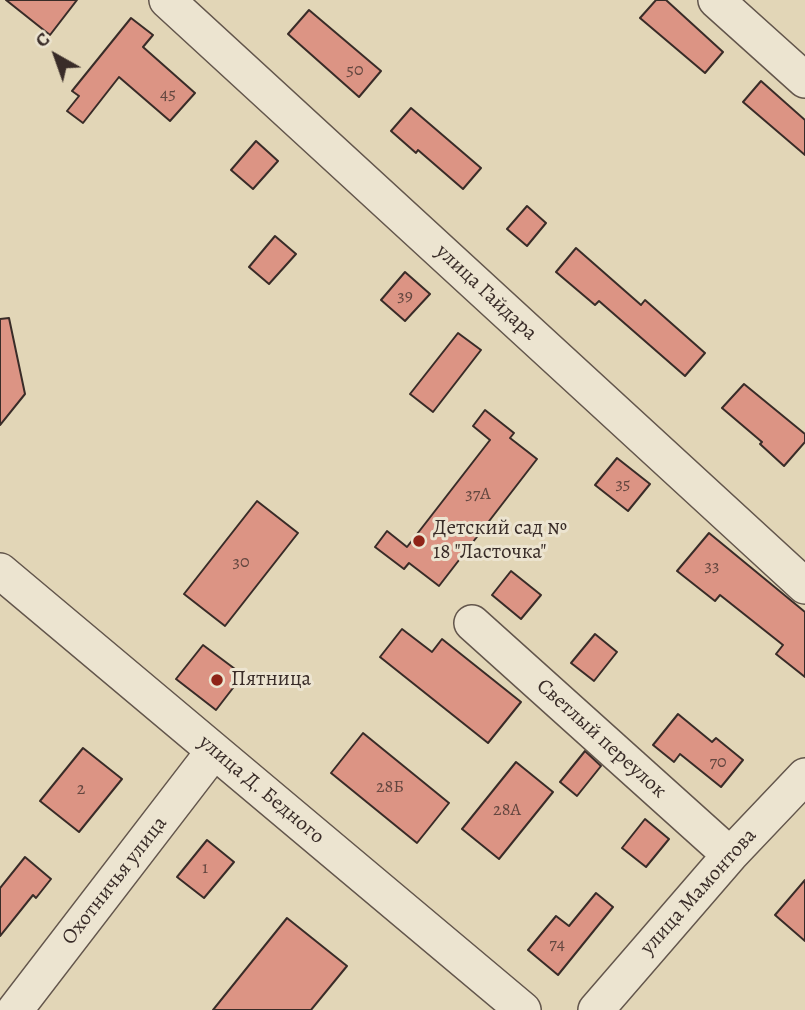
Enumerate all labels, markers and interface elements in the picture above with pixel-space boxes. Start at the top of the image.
north arrow [21,21,91,91]
text: С [30,26,55,54]
house number: 50 [346,60,364,82]
house number: 45 [160,84,176,106]
street label: улица Гайдара [430,240,542,346]
house number: 39 [397,286,413,308]
house number: 35 [615,474,631,496]
house number: 37А [465,484,491,506]
place label: Детский сад № 18 "Ласточка" [433,516,567,566]
marker: Детский сад № 18 "Ласточка" [411,533,427,549]
house number: 30 [232,552,250,574]
house number: 33 [705,556,719,578]
place label: Пятница [231,667,311,693]
marker: Пятница [209,672,225,688]
street label: Светлый переулок [531,674,671,804]
street label: улица Д. Бедного [193,730,329,850]
house number: 70 [709,752,727,774]
house number: 28Б [376,777,404,799]
house number: 2 [77,779,85,801]
house number: 28А [493,800,521,822]
street label: Охотничья улица [57,812,173,950]
street label: улица Мамонтова [636,824,762,960]
house number: 1 [202,858,208,880]
house number: 74 [549,934,565,956]

